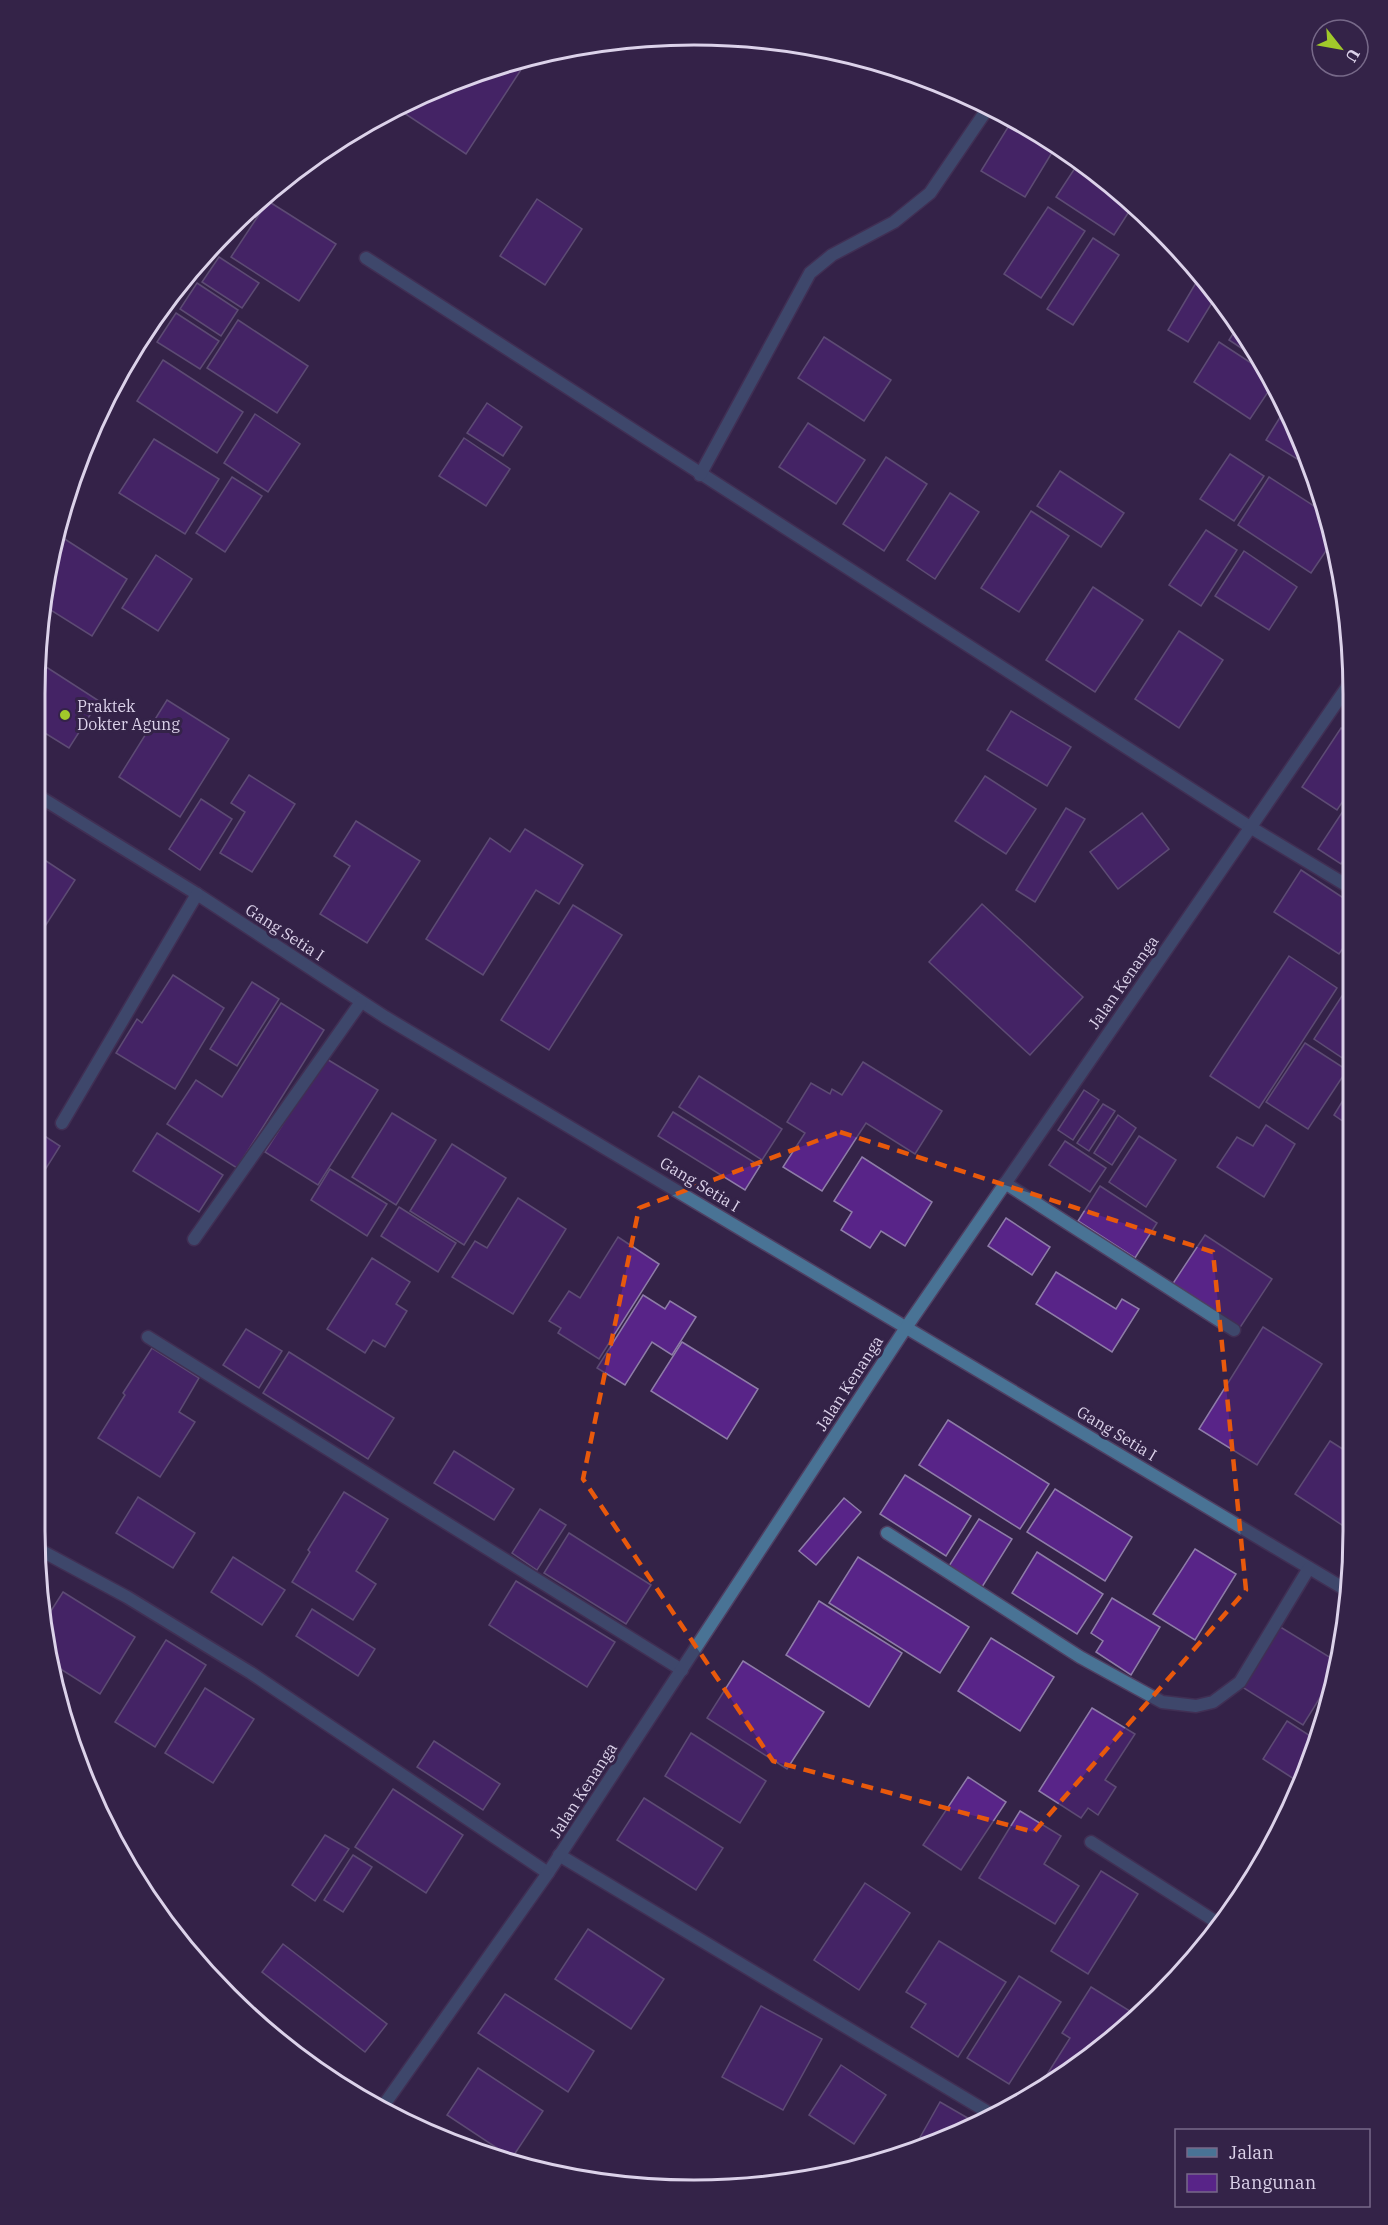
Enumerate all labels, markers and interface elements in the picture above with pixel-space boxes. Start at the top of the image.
north arrow [1310,18,1370,78]
text: U [1341,45,1365,66]
place label: Praktek Dokter Agung [77,696,180,734]
marker: Praktek Dokter Agung [58,708,72,722]
street label: Gang Setia I [242,899,328,965]
street label: Jalan Kenanga [1083,931,1163,1033]
street label: Gang Setia I [656,1152,744,1216]
street label: Jalan Kenanga [811,1331,887,1434]
street label: Gang Setia I [1073,1401,1161,1465]
street label: Jalan Kenanga [545,1738,621,1841]
legend [1175,2129,1370,2207]
text: Jalan [1229,2141,1274,2164]
text: Bangunan [1229,2171,1316,2194]

